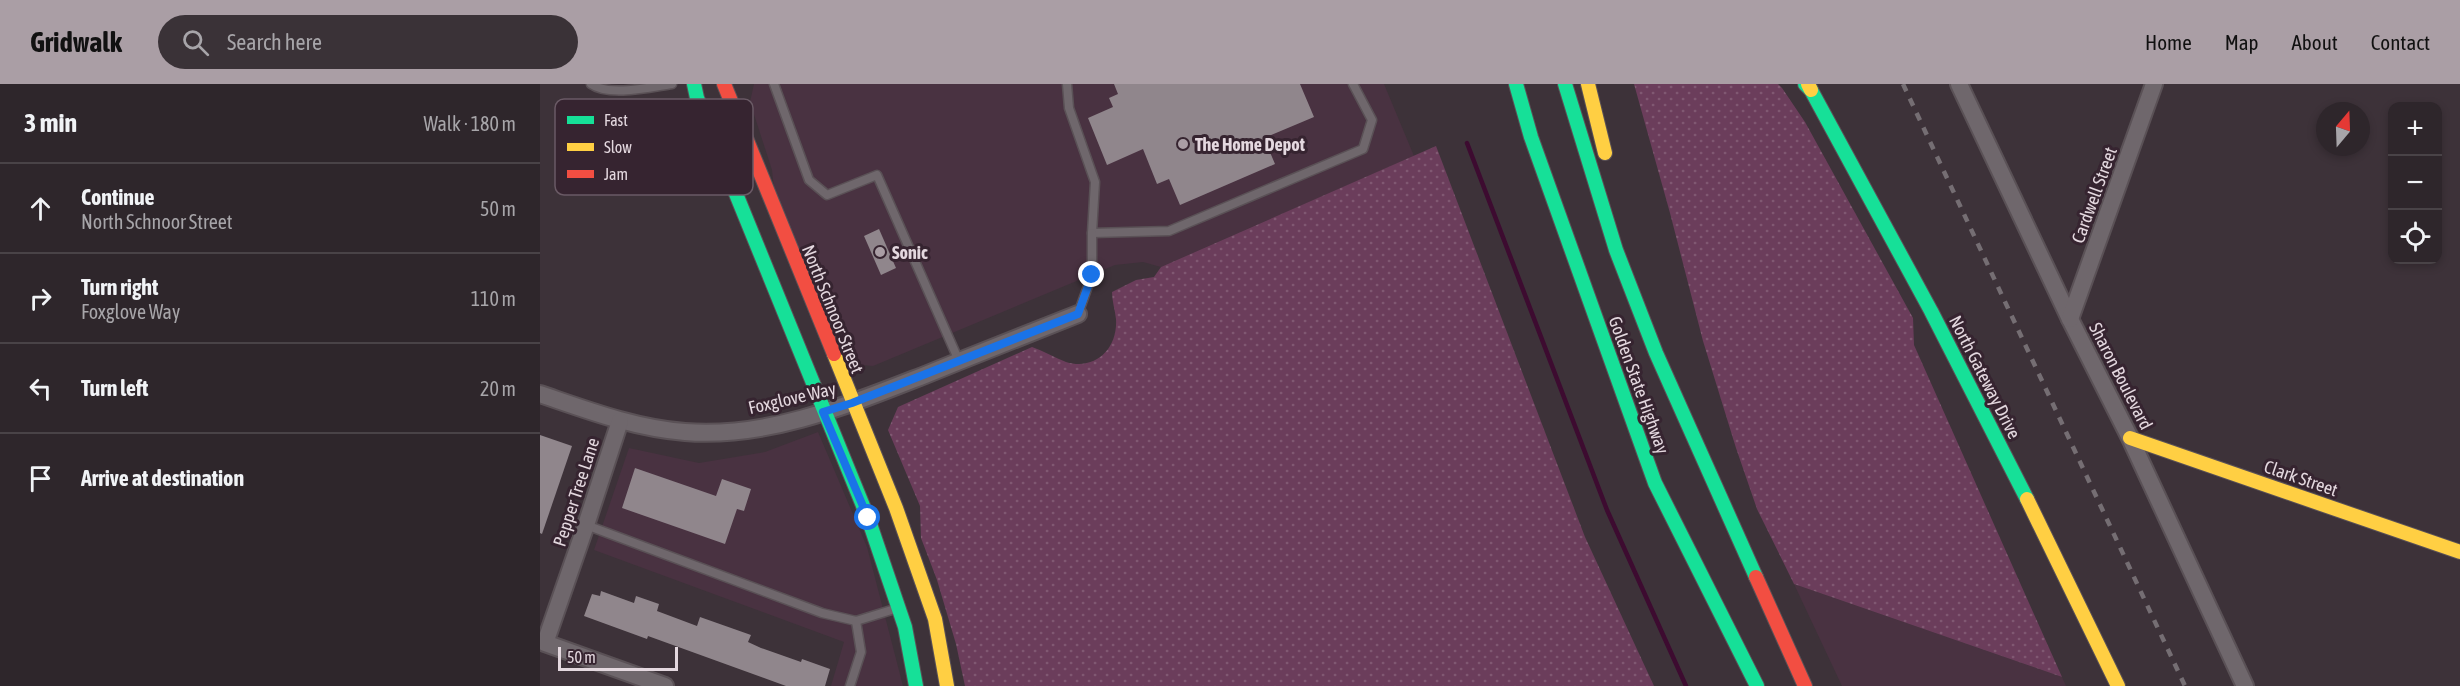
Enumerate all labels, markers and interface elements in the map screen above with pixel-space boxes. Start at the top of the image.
search box [158,15,578,69]
text: Gridwalk [30,26,122,58]
icon: search [179,26,212,59]
text: Search here [227,29,322,55]
text: Home [2145,30,2192,54]
text: Map [2225,30,2259,54]
text: About [2292,30,2338,54]
text: Contact [2371,30,2430,54]
legend [555,99,753,195]
north arrow [2316,102,2370,156]
map controls [2388,102,2442,264]
button: + [2388,102,2442,156]
text: 3 min [24,108,77,138]
text: Fast [604,111,628,129]
text: Walk · 180 m [424,112,516,135]
place label: The Home Depot [1195,134,1306,155]
marker: The Home Depot [1176,137,1190,151]
text: Slow [604,138,632,156]
street label: Cardwell Street [2067,144,2121,246]
button: − [2388,156,2442,210]
text: Jam [604,165,628,183]
text: Continue [81,184,155,210]
icon: ahead [24,192,57,225]
text: 50 m [480,197,516,220]
text: North Schnoor Street [81,210,233,233]
button: locate [2388,210,2442,264]
street label: North Schnoor Street [798,242,868,376]
place label: Sonic [892,242,928,263]
marker: Sonic [873,245,887,259]
route end [1078,261,1104,287]
text: Turn right [81,274,158,300]
icon: right [24,282,57,315]
text: 110 m [471,287,516,310]
text: Foxglove Way [81,300,180,323]
street label: North Gateway Drive [1945,312,2025,442]
street label: Golden State Highway [1604,313,1674,457]
street label: Sharon Boulevard [2085,319,2157,433]
icon: left [24,372,57,405]
text: Turn left [81,375,148,401]
text: 20 m [480,377,516,400]
street label: Foxglove Way [746,378,838,418]
street label: Pepper Tree Lane [549,435,603,549]
street label: Clark Street [2261,456,2341,500]
icon: arrive [24,462,57,495]
text: Arrive at destination [81,465,244,491]
route start [854,504,880,530]
scale bar [558,644,678,672]
text: 50 m [567,648,596,666]

